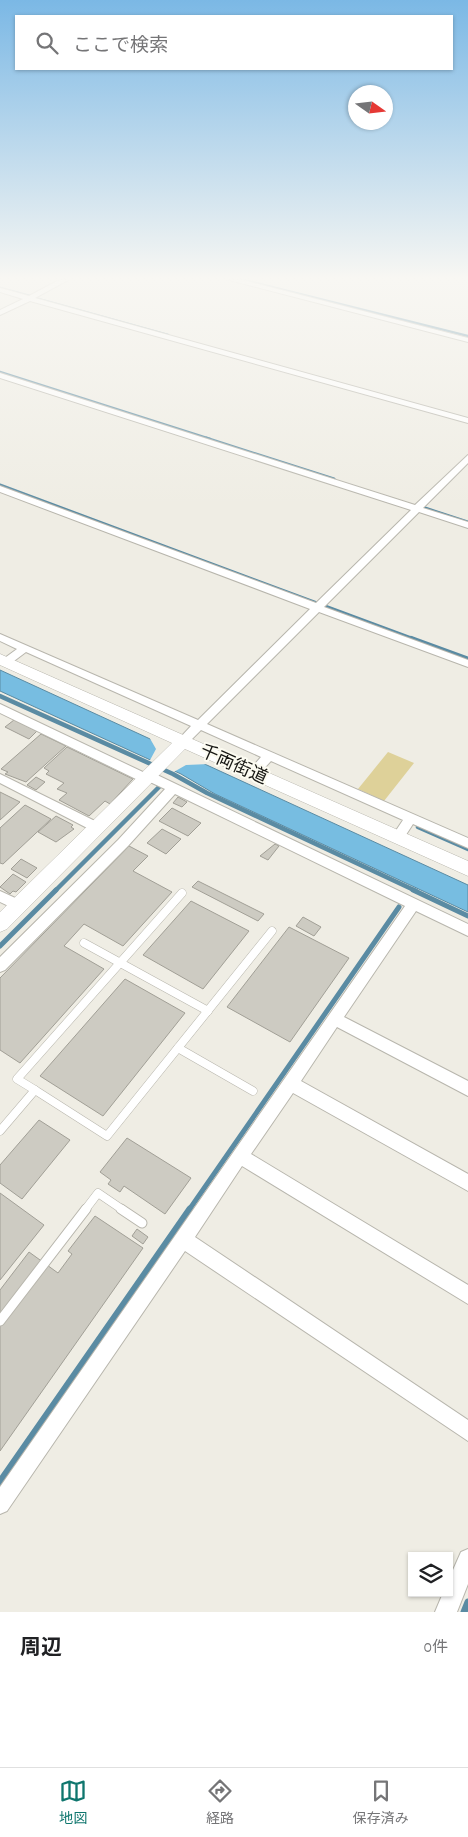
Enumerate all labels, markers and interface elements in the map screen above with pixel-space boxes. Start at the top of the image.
search box [15,15,453,70]
icon: search [33,29,61,57]
text: ここで検索 [73,36,168,55]
north arrow [348,85,393,130]
street label: 千両街道 [197,740,271,788]
map controls [408,1552,453,1597]
button: layers [408,1552,453,1597]
text: 周辺 [20,1637,62,1658]
text: 0件 [424,1639,448,1655]
tab: 地図 [59,1777,87,1828]
tab: 経路 [206,1777,234,1828]
tab: 保存済み [353,1777,409,1828]

